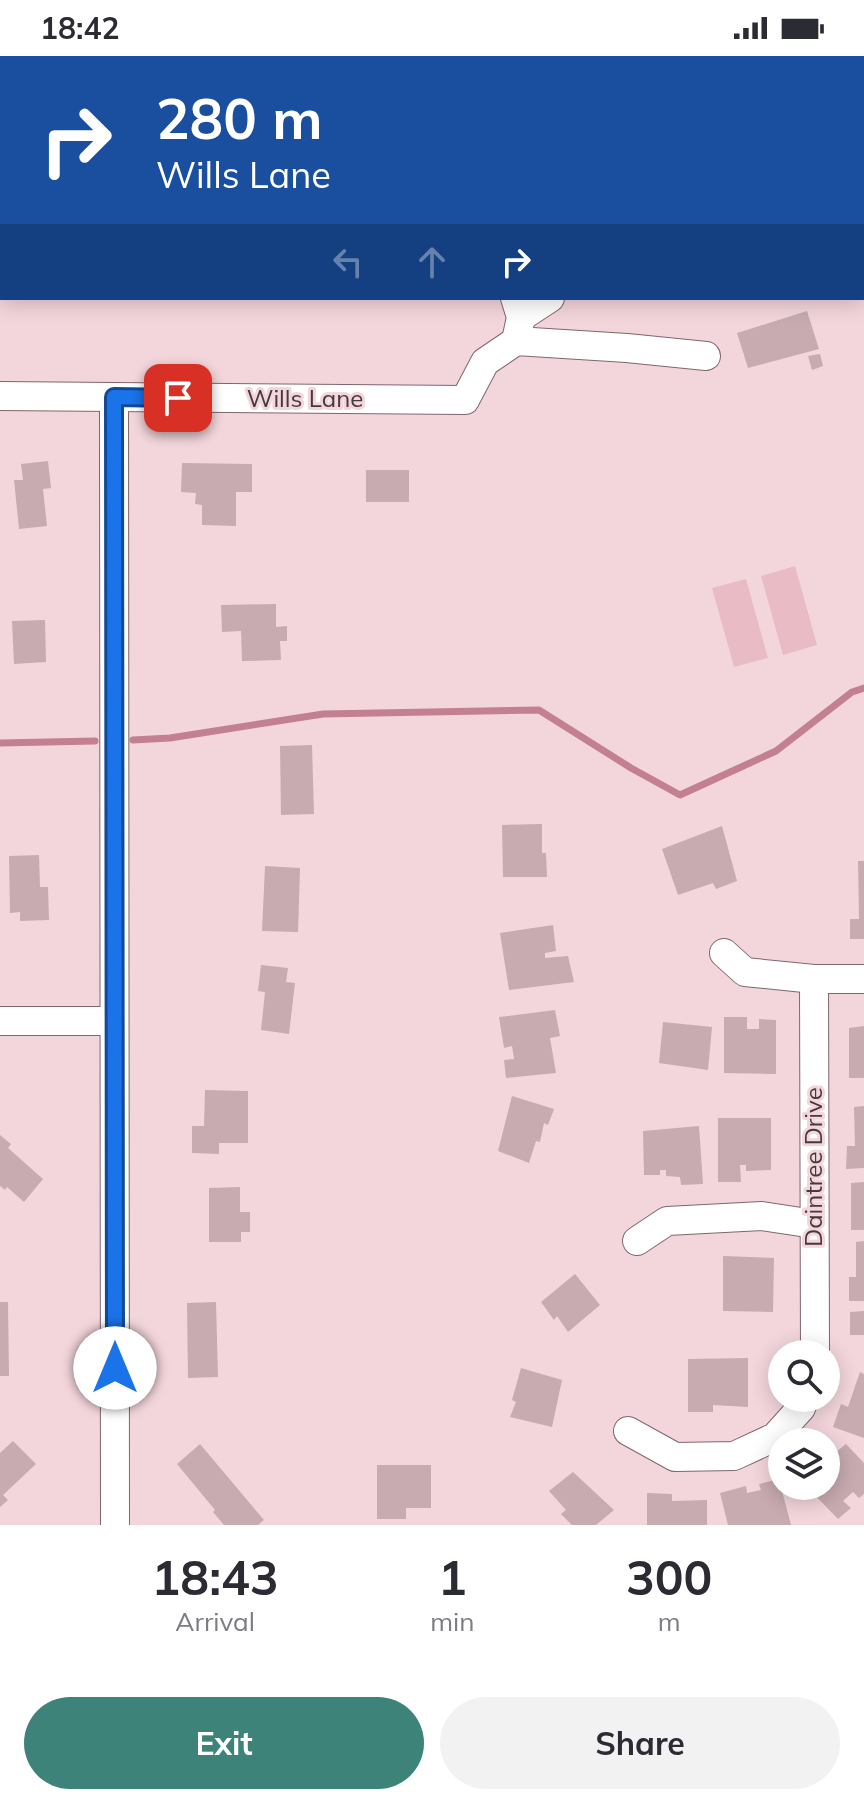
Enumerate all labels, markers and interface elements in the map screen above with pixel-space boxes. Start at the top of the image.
text: 18:42 [40,9,119,47]
text: 280 m [156,83,323,153]
icon: right [24,88,128,192]
text: Wills Lane [156,152,331,197]
icon: left [326,240,370,284]
icon: ahead [410,240,454,284]
icon: right [494,240,538,284]
pin [144,364,212,432]
icon: arrive [156,376,200,420]
street label: Wills Lane [247,383,363,413]
street label: Daintree Drive [798,1087,828,1247]
position arrow [73,1326,157,1410]
map controls [768,1340,840,1500]
button: search [768,1340,840,1412]
button: layers [768,1428,840,1500]
text: 18:43 [152,1547,279,1607]
text: 1 [438,1547,467,1607]
text: 300 [626,1547,712,1607]
text: Arrival [175,1605,255,1638]
text: min [430,1605,474,1638]
text: m [658,1605,681,1638]
button: Exit [24,1697,424,1789]
button: Share [440,1697,840,1789]

